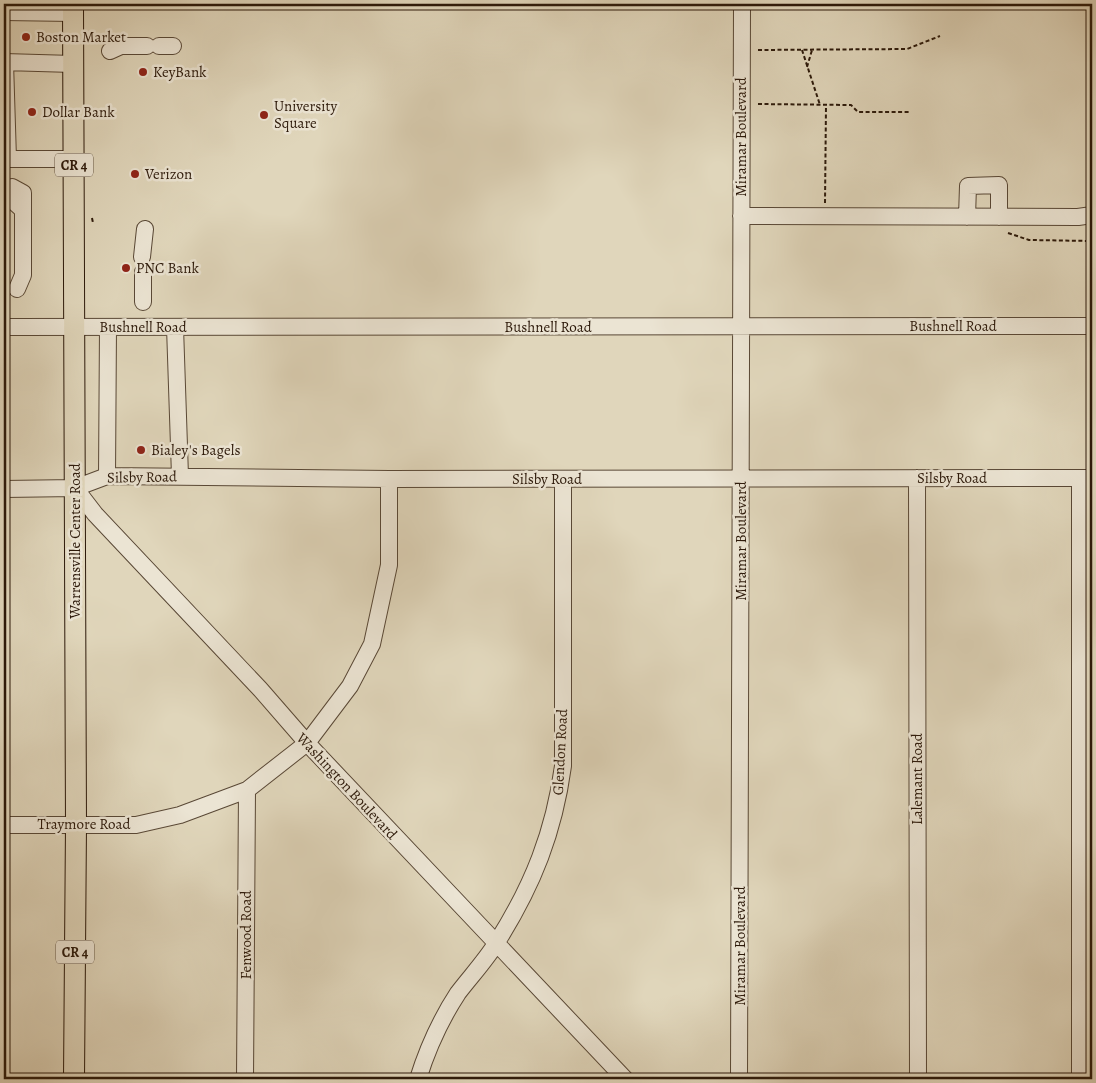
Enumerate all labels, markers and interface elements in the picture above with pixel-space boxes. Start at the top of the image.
place label: Boston Market [36,27,126,47]
marker: Boston Market [20,31,32,43]
place label: KeyBank [153,62,207,82]
marker: KeyBank [137,66,149,78]
street label: Miramar Boulevard [731,76,751,197]
place label: University Square [274,96,337,133]
place label: Dollar Bank [42,102,115,122]
marker: Dollar Bank [26,106,38,118]
marker: University Square [258,109,270,121]
road number: CR 4 [55,154,93,176]
place label: Verizon [144,164,192,184]
marker: Verizon [129,168,141,180]
place label: PNC Bank [136,258,200,278]
marker: PNC Bank [120,262,132,274]
street label: Bushnell Road [909,316,998,336]
street label: Bushnell Road [99,317,188,337]
street label: Bushnell Road [504,317,593,337]
place label: Bialey's Bagels [151,440,241,460]
marker: Bialey's Bagels [135,444,147,456]
street label: Warrensville Center Road [65,462,85,620]
street label: Silsby Road [107,466,178,488]
street label: Silsby Road [917,468,988,488]
street label: Silsby Road [512,469,583,489]
street label: Miramar Boulevard [731,480,751,601]
street label: Glendon Road [548,707,572,796]
street label: Washington Boulevard [292,728,402,844]
street label: Lalemant Road [907,732,927,825]
street label: Traymore Road [37,814,132,834]
street label: Miramar Boulevard [730,885,750,1006]
street label: Fenwood Road [236,889,256,980]
road number: CR 4 [56,940,94,964]

